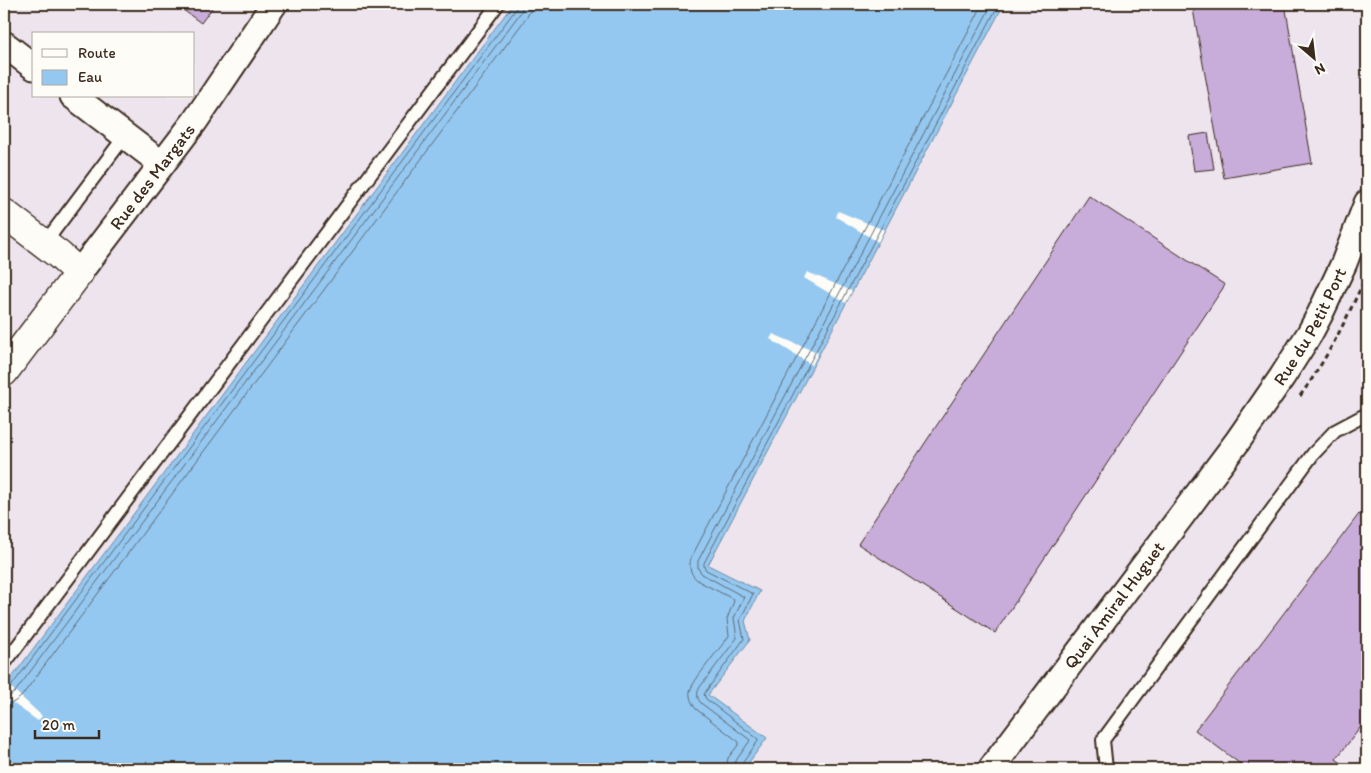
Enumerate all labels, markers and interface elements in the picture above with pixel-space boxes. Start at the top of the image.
legend [32,32,195,98]
north arrow [1288,32,1338,82]
text: Route [78,44,116,62]
text: N [1312,59,1328,79]
text: Eau [78,68,102,86]
street label: Rue des Margats [105,119,200,234]
street label: Rue du Petit Port [1268,264,1351,390]
street label: Quai Amiral Huguet [1059,537,1169,673]
scale bar [35,708,99,740]
text: 20 m [42,716,76,734]

